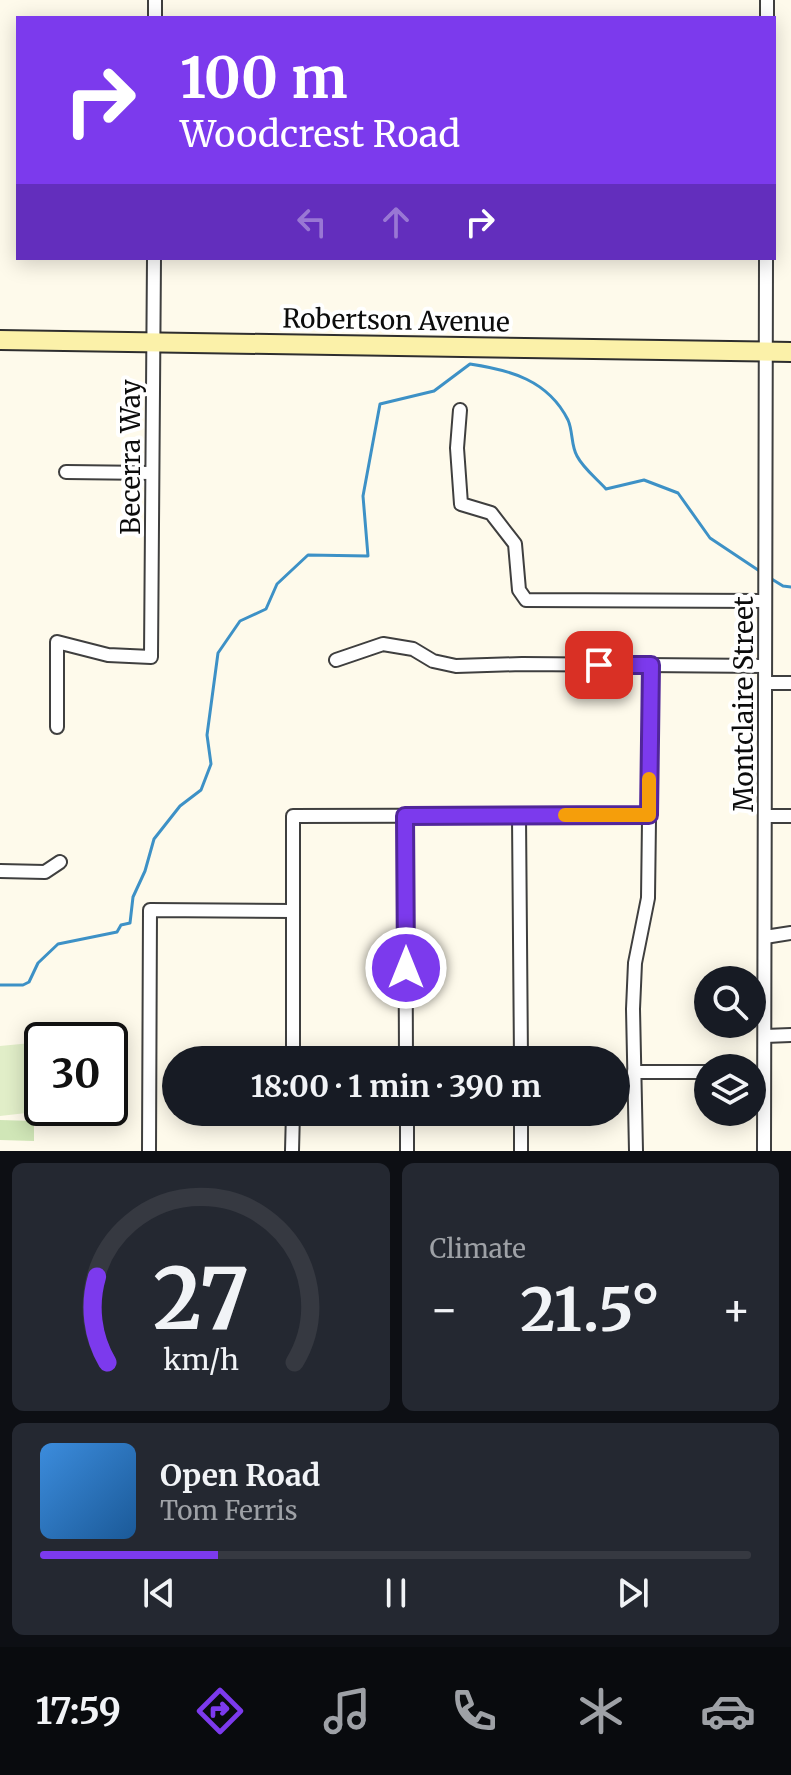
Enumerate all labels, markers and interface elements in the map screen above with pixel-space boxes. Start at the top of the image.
text: 100 m [180,43,348,113]
icon: right [48,48,152,152]
text: Woodcrest Road [180,112,460,157]
icon: left [290,200,334,244]
icon: ahead [374,200,418,244]
icon: right [458,200,502,244]
street label: Robertson Avenue [282,302,510,338]
street label: Becerra Way [114,378,147,535]
street label: Montclaire Street [727,596,760,812]
pin [565,631,633,699]
icon: arrive [577,643,621,687]
position arrow [364,926,448,1010]
map controls [694,966,766,1126]
button: search [694,966,766,1038]
speed limit sign: 30 [24,1022,128,1126]
button: layers [694,1054,766,1126]
text: 18:00 · 1 min · 390 m [251,1067,541,1105]
text: Climate [430,1232,526,1265]
text: 27 [153,1247,249,1352]
text: 21.5° [520,1272,660,1347]
text: − [430,1282,459,1337]
text: + [722,1282,751,1337]
text: km/h [163,1342,239,1378]
text: Open Road [160,1456,320,1494]
text: Tom Ferris [160,1494,298,1527]
icon: previous [137,1571,181,1615]
icon: pause [374,1571,418,1615]
icon: next [611,1571,655,1615]
icon: directions [192,1683,248,1739]
icon: music [319,1683,375,1739]
icon: phone [446,1683,502,1739]
icon: climate [573,1683,629,1739]
icon: car [700,1683,756,1739]
text: 17:59 [35,1689,121,1734]

